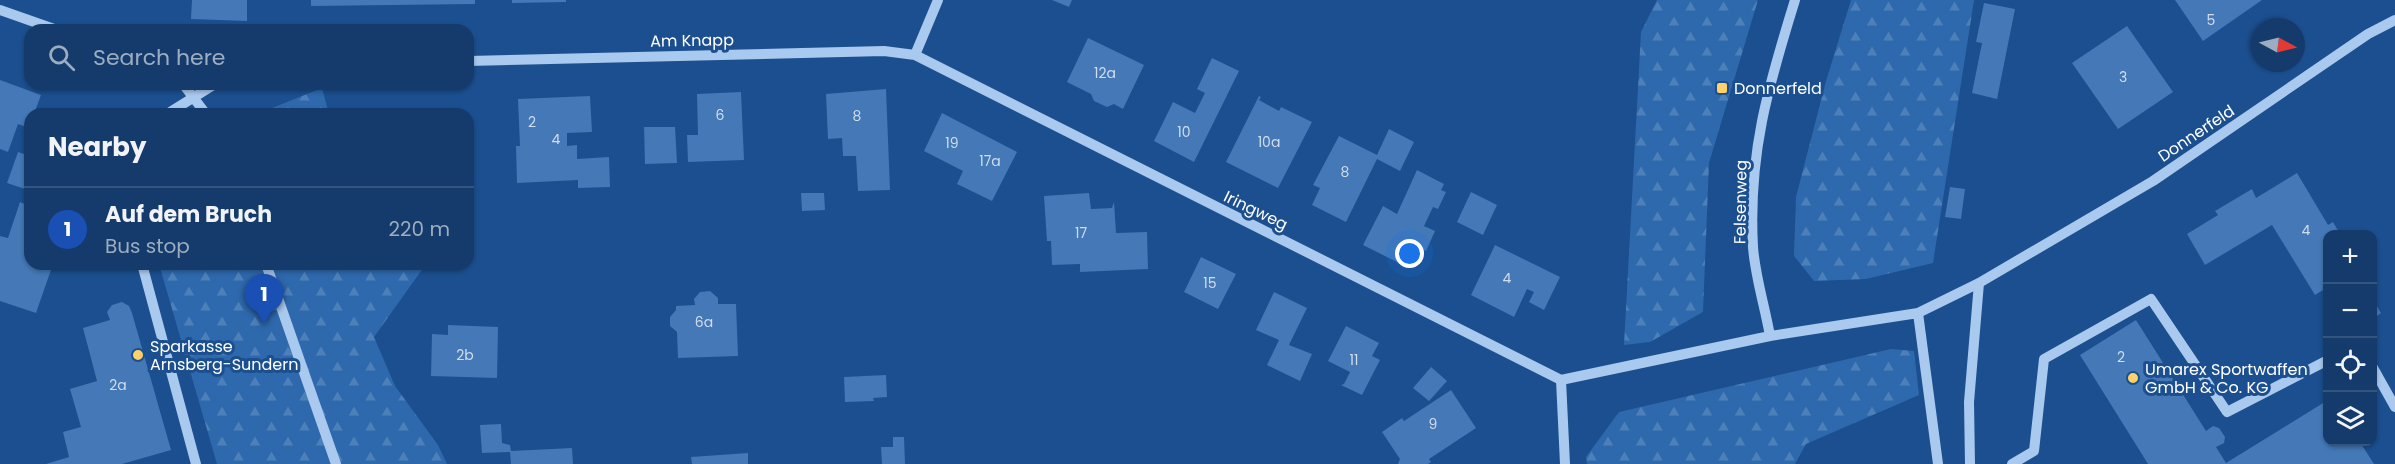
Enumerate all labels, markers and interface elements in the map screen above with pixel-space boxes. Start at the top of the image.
house number: 5 [2207,10,2215,30]
north arrow [2251,18,2305,72]
search box [24,24,474,90]
street label: Am Knapp [650,28,734,53]
icon: search [45,41,78,74]
text: Search here [93,42,226,73]
house number: 12a [1094,63,1116,83]
house number: 3 [2119,67,2127,87]
place label: Donnerfeld [1734,77,1822,100]
marker: Donnerfeld [1715,81,1729,95]
street label: Donnerfeld [2153,99,2239,168]
house number: 6 [716,105,725,125]
house number: 8 [853,106,862,126]
house number: 2 [528,112,536,132]
house number: 10 [1177,122,1191,142]
text: Nearby [48,129,146,165]
house number: 4 [552,129,561,149]
house number: 10a [1258,132,1280,152]
house number: 19 [945,133,959,153]
house number: 17a [979,151,1001,171]
street label: Felsenweg [1728,160,1753,244]
house number: 8 [1341,162,1350,182]
street label: Iringweg [1220,185,1292,236]
text: Auf dem Bruch [105,199,272,230]
text: 1 [64,215,71,243]
text: 220 m [389,215,450,243]
house number: 4 [2302,220,2311,240]
house number: 17 [1075,223,1087,243]
map controls [2323,230,2377,446]
button: + [2323,230,2377,284]
text: Bus stop [105,232,190,260]
your location [1395,239,1424,268]
house number: 4 [1503,268,1512,288]
house number: 15 [1203,273,1217,293]
pin: 1 [244,274,284,324]
button: − [2323,284,2377,338]
house number: 6a [695,312,713,332]
place label: Sparkasse Arnsberg-Sundern [150,335,299,376]
button: locate [2323,338,2377,392]
house number: 2b [456,345,474,365]
house number: 2 [2117,347,2125,367]
marker: Sparkasse Arnsberg-Sundern [131,348,145,362]
house number: 11 [1350,350,1358,370]
place label: Umarex Sportwaffen GmbH & Co. KG [2145,358,2308,399]
marker: Umarex Sportwaffen GmbH & Co. KG [2126,371,2140,385]
house number: 2a [109,375,127,395]
button: layers [2323,392,2377,446]
house number: 9 [1429,414,1437,434]

